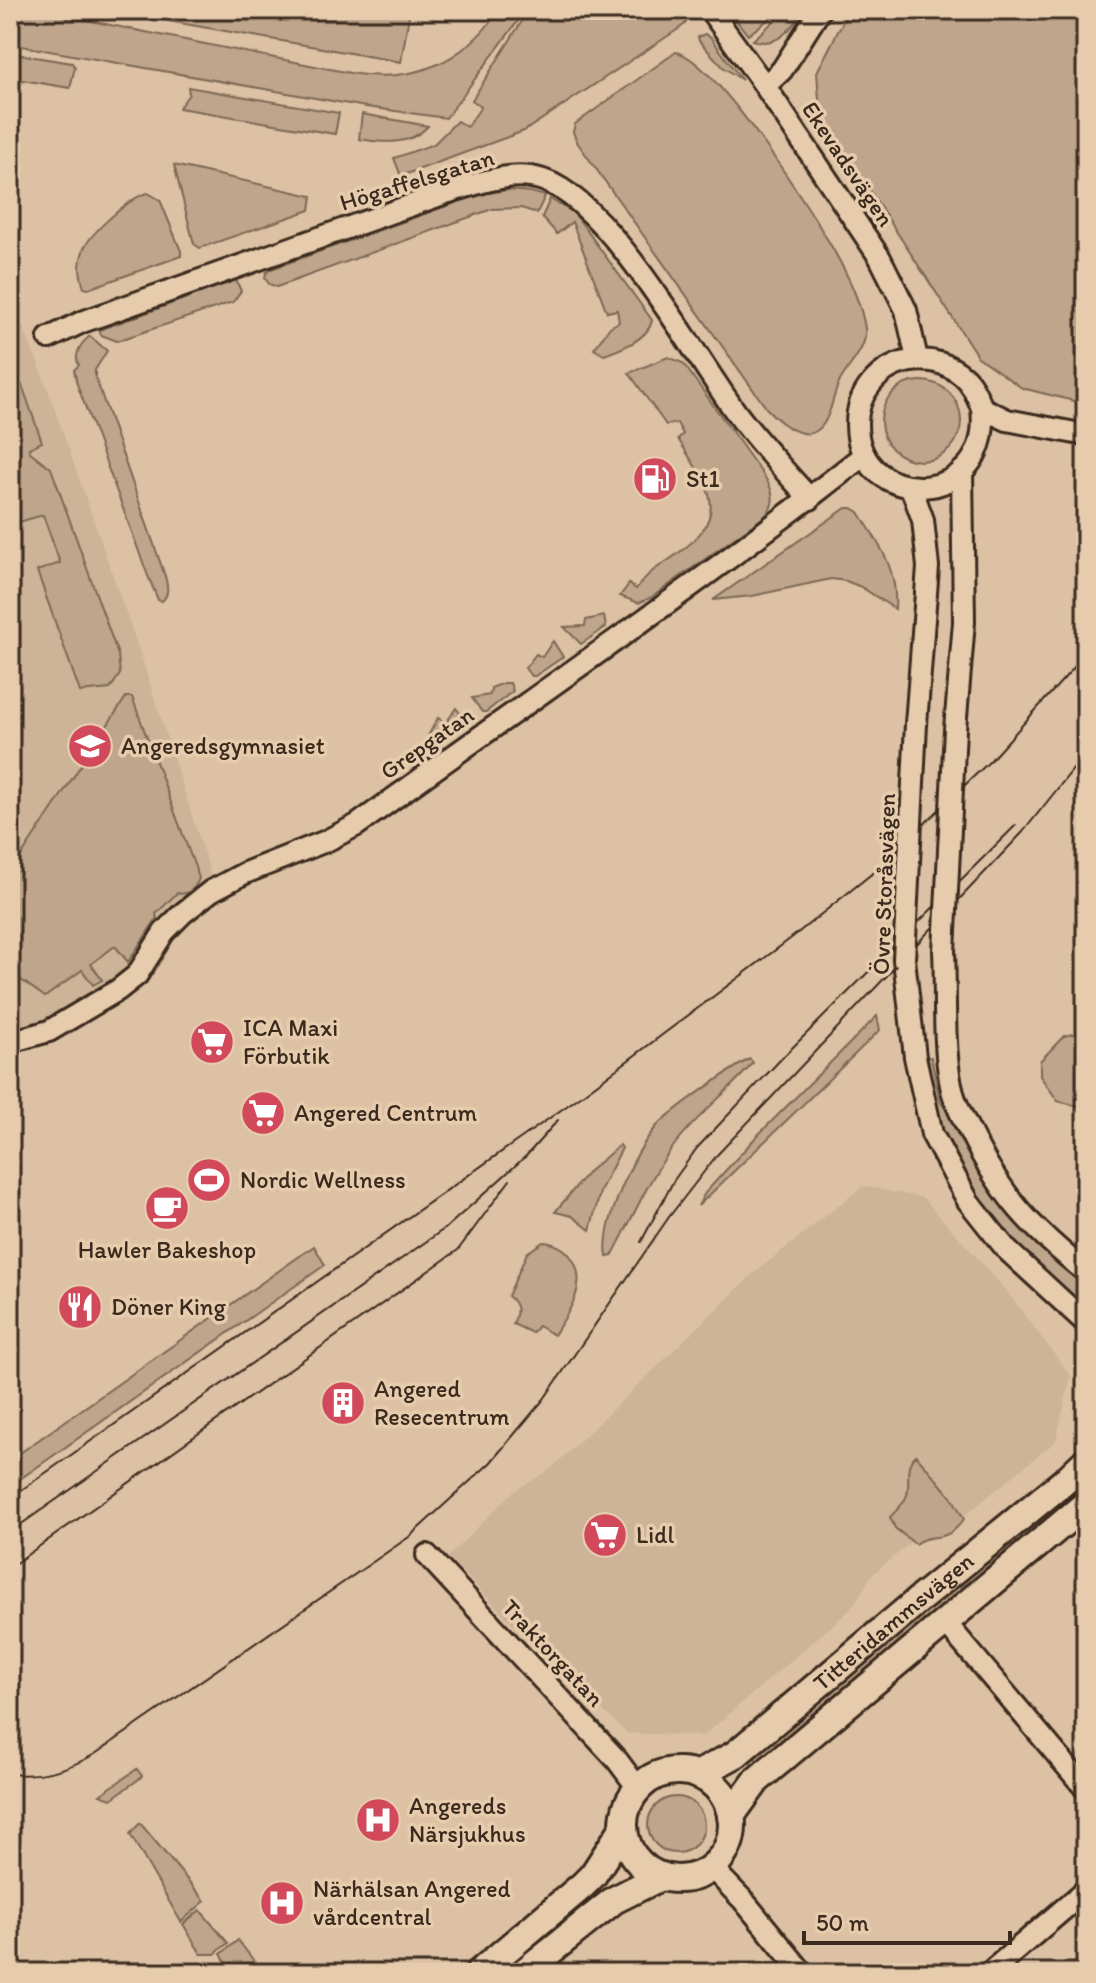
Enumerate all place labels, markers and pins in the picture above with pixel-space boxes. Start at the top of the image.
fuel station icon: St1 [631,455,679,503]
place label: St1 [686,464,720,493]
school or university icon: Angeredsgymnasiet [66,722,114,770]
place label: Angeredsgymnasiet [121,731,325,760]
place label: ICA Maxi Förbutik [243,1013,338,1070]
supermarket icon: ICA Maxi Förbutik [188,1018,236,1066]
supermarket icon: Angered Centrum [239,1089,287,1137]
place label: Angered Centrum [294,1098,477,1127]
sports icon: Nordic Wellness [185,1156,233,1204]
place label: Nordic Wellness [240,1165,406,1194]
cafe icon: Hawler Bakeshop [143,1184,191,1232]
place label: Hawler Bakeshop [78,1235,256,1264]
restaurant icon: Döner King [56,1283,104,1331]
place label: Döner King [111,1292,226,1321]
place label: Angered Resecentrum [374,1374,510,1431]
building icon: Angered Resecentrum [319,1379,367,1427]
supermarket icon: Lidl [581,1511,629,1559]
place label: Lidl [636,1520,675,1549]
place label: Angereds Närsjukhus [409,1791,526,1848]
hospital icon: Angereds Närsjukhus [354,1796,402,1844]
place label: Närhälsan Angered vårdcentral [313,1874,511,1931]
hospital icon: Närhälsan Angered vårdcentral [258,1879,306,1927]

